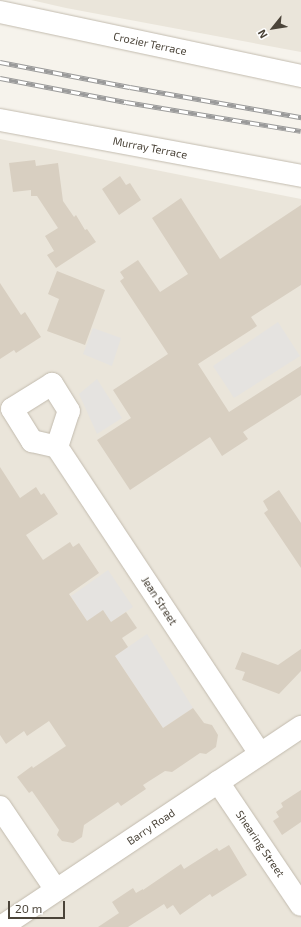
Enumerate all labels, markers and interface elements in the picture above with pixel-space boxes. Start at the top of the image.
north arrow [253,8,293,48]
text: N [255,28,270,41]
street label: Crozier Terrace [112,30,188,58]
street label: Murray Terrace [111,134,189,162]
street label: Jean Street [138,574,180,628]
street label: Barry Road [124,806,178,848]
street label: Shearing Street [233,808,287,880]
scale bar [10,893,67,919]
text: 20 m [15,901,42,915]

